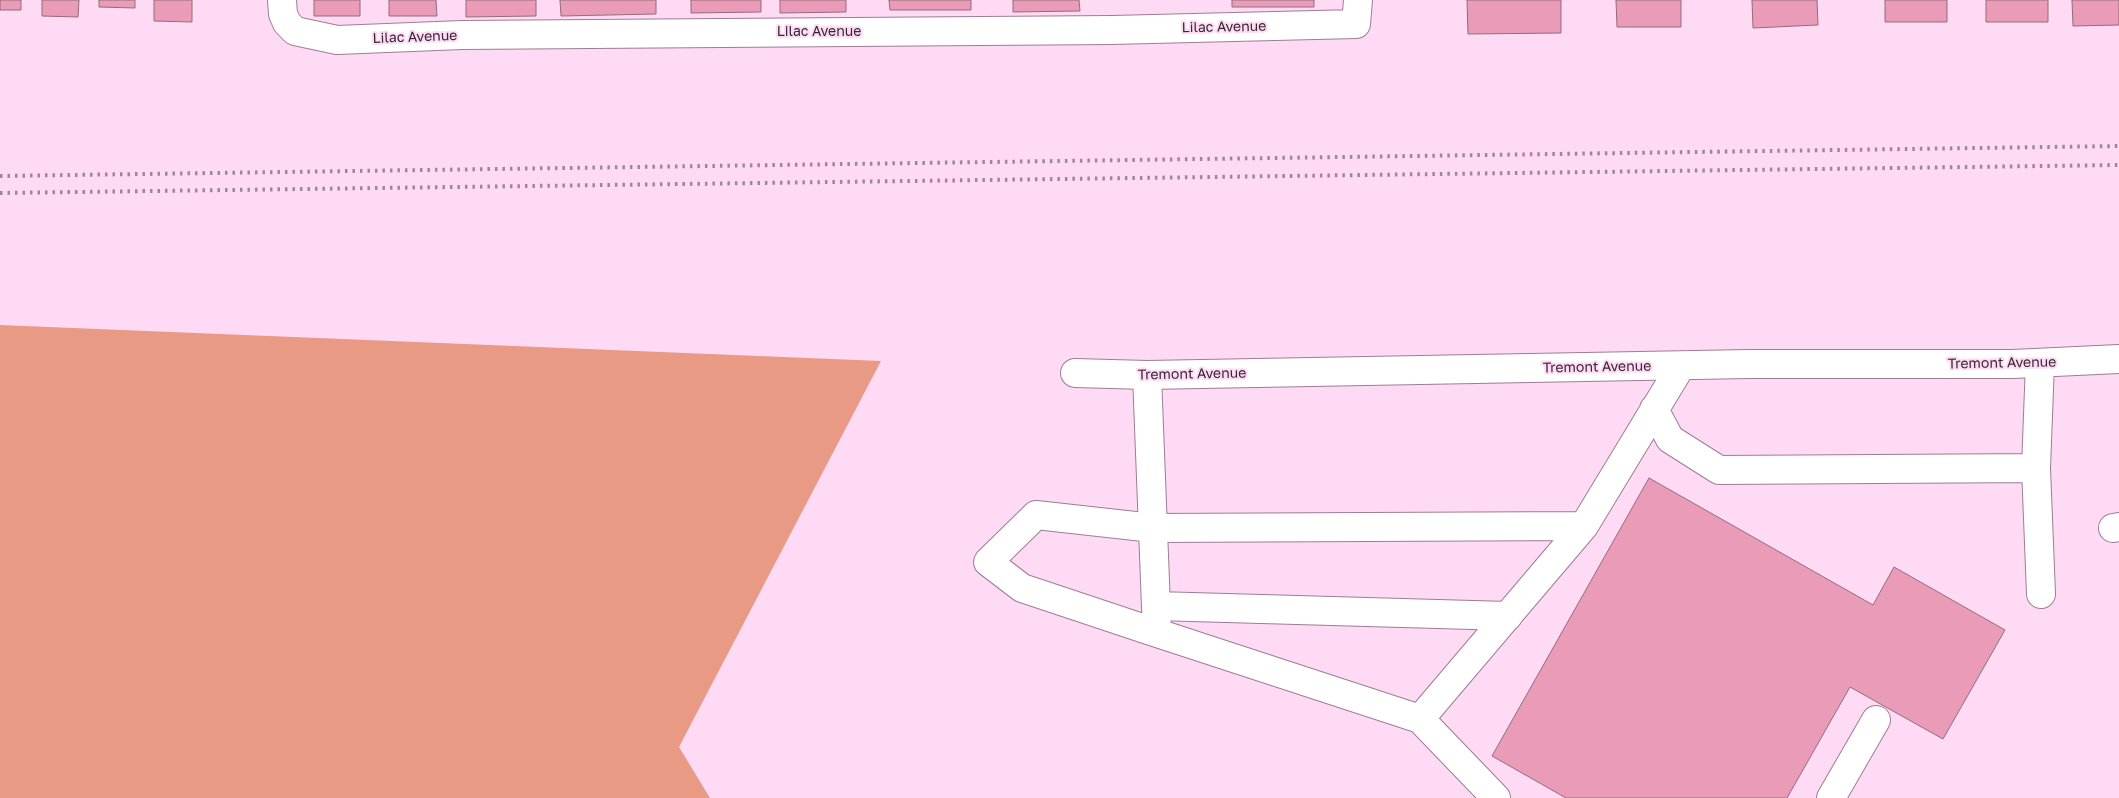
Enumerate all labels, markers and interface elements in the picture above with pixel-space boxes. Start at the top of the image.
street label: Lilac Avenue [1182,18,1266,36]
street label: Lilac Avenue [777,24,861,40]
street label: Lilac Avenue [372,27,458,47]
street label: Tremont Avenue [1948,354,2056,372]
street label: Tremont Avenue [1543,358,1651,376]
street label: Tremont Avenue [1138,365,1246,383]

